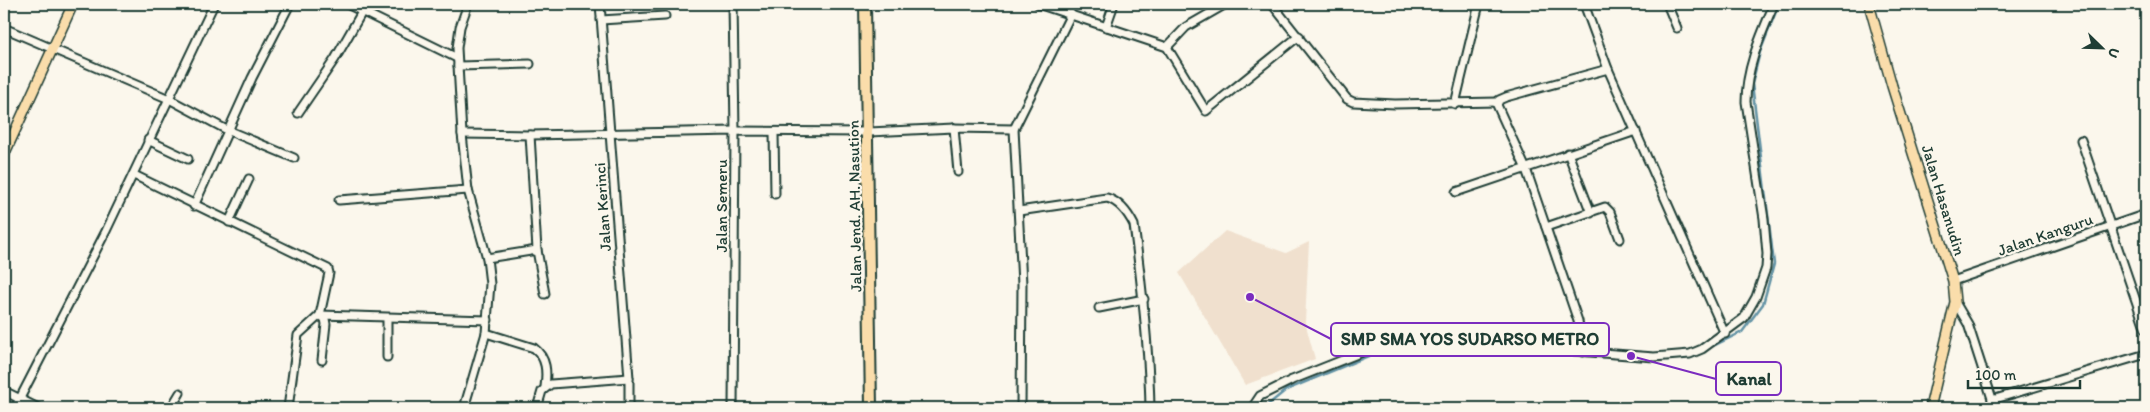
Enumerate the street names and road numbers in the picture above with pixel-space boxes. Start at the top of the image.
street label: Jalan Jend. AH. Nasution [844,120,865,292]
street label: Jalan Hasanudin [1918,143,1969,258]
street label: Jalan Semeru [712,159,731,253]
street label: Jalan Kerinci [590,162,615,252]
street label: Jalan Kanguru [1995,209,2096,260]

